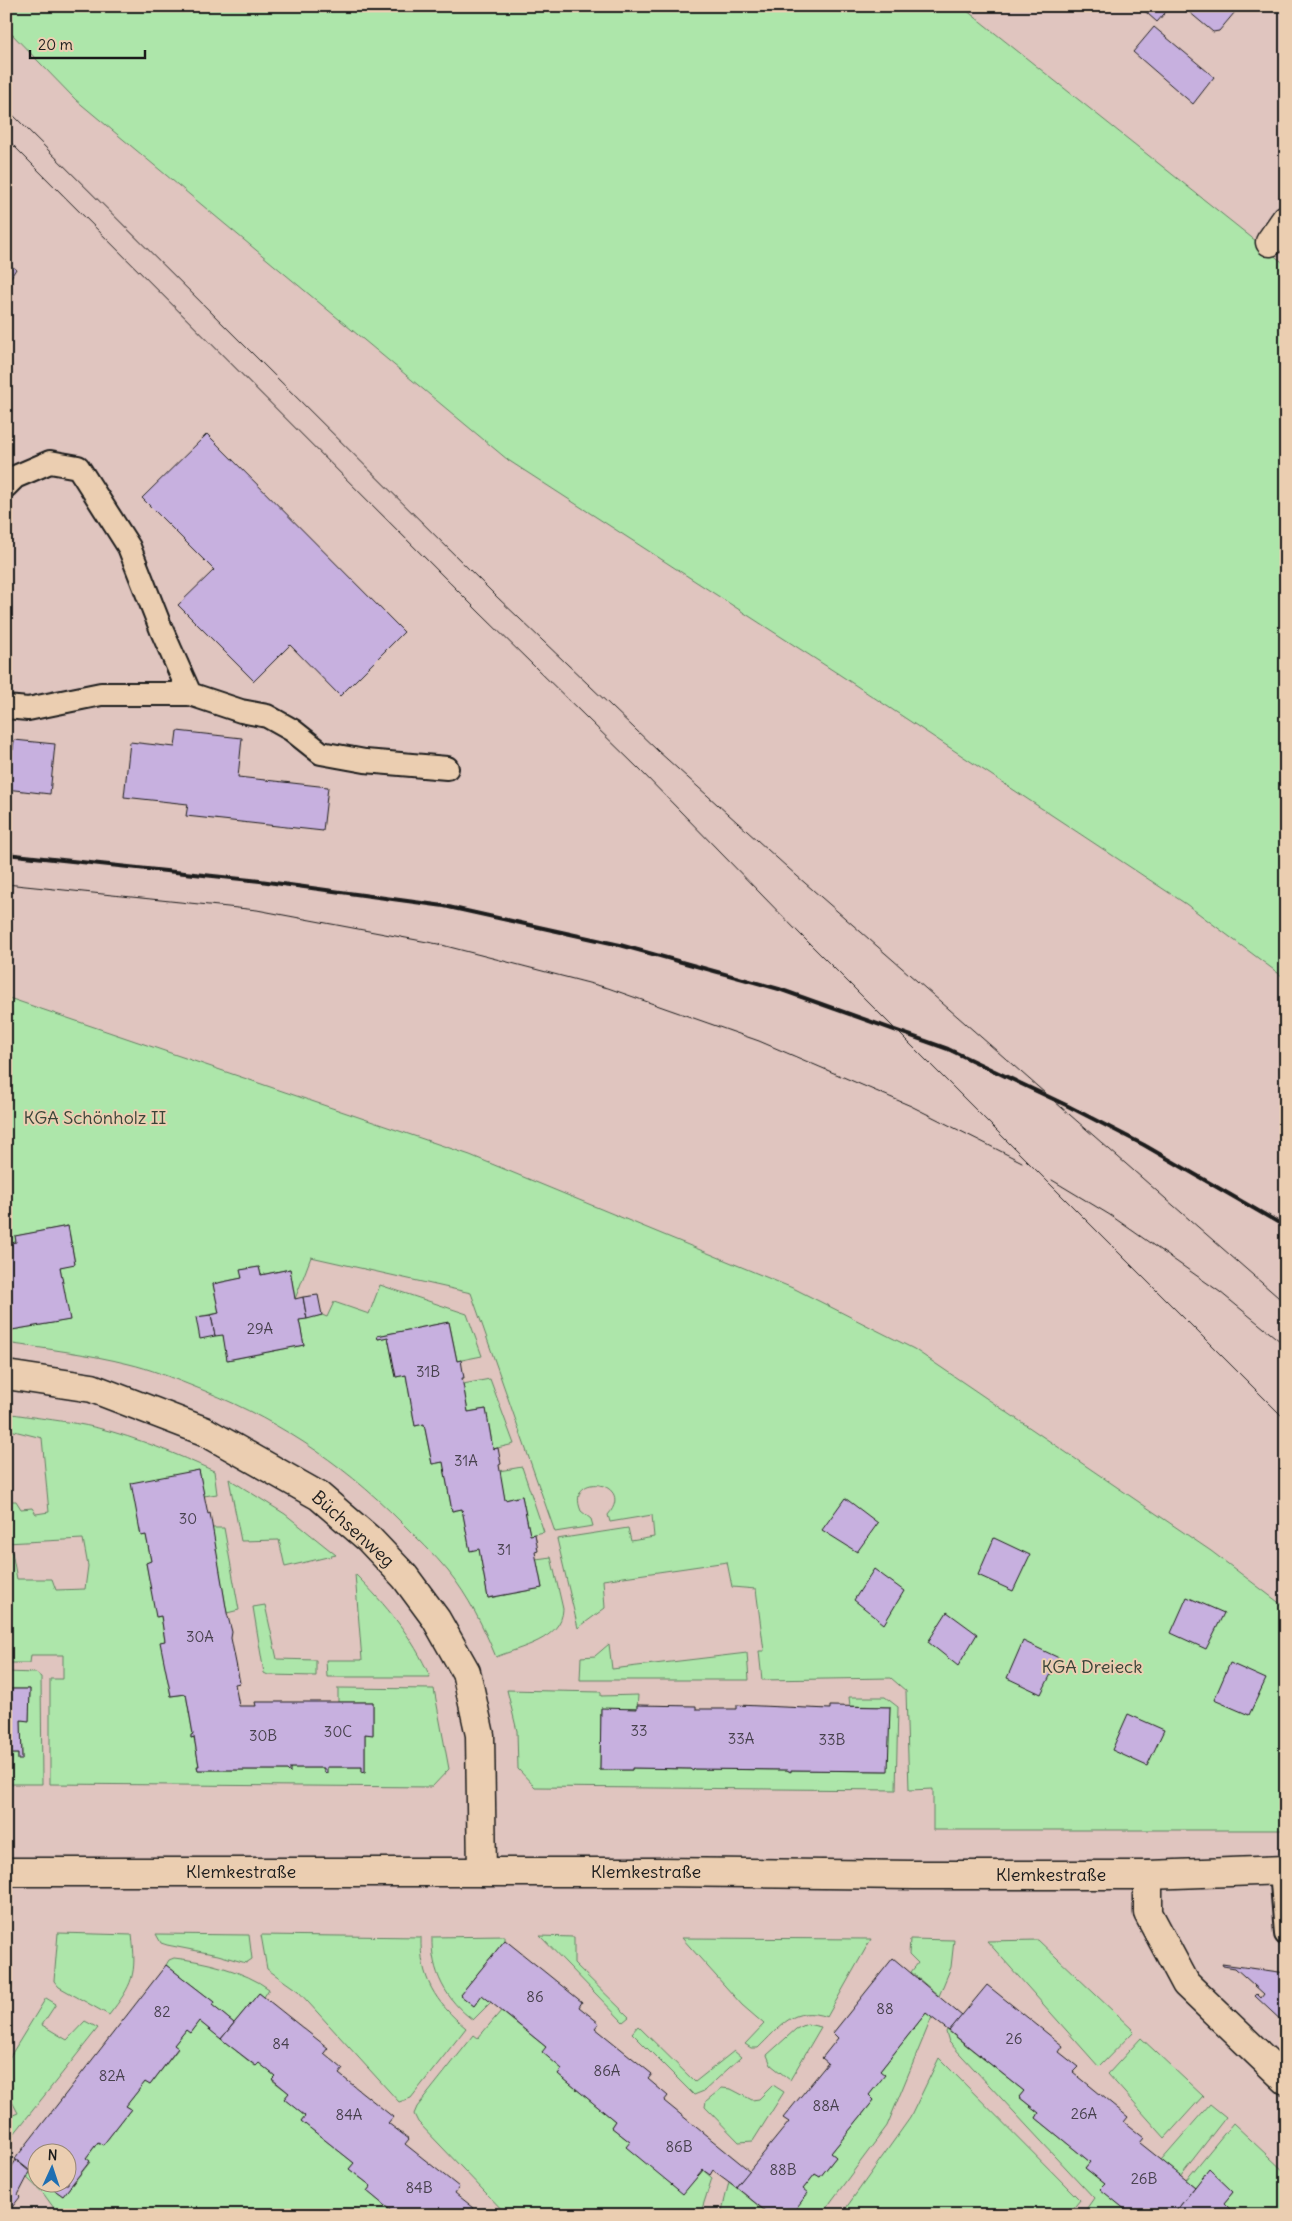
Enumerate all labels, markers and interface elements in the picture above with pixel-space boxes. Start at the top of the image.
scale bar [30,28,145,60]
text: 20 m [38,35,73,54]
park label: KGA Schönholz II [24,1106,167,1129]
house number: 29A [247,1319,274,1338]
house number: 31B [416,1362,440,1381]
house number: 31A [454,1451,478,1470]
street label: Büchsenweg [307,1485,400,1572]
house number: 30 [179,1509,197,1528]
house number: 31 [497,1540,511,1559]
house number: 30A [186,1627,214,1646]
park label: KGA Dreieck [1042,1655,1142,1678]
house number: 33 [630,1721,648,1740]
house number: 30C [324,1722,352,1741]
house number: 30B [249,1726,277,1745]
house number: 33A [728,1729,755,1748]
house number: 33B [819,1730,846,1749]
street label: Klemkestraße [186,1860,296,1883]
street label: Klemkestraße [591,1860,701,1883]
street label: Klemkestraße [996,1863,1106,1886]
house number: 86 [526,1987,544,2006]
house number: 88 [876,1999,894,2018]
house number: 82 [154,2002,170,2021]
house number: 26 [1006,2029,1022,2048]
house number: 84 [272,2034,290,2053]
house number: 86A [594,2061,621,2080]
house number: 82A [99,2066,126,2085]
house number: 88A [813,2096,840,2115]
house number: 26A [1071,2104,1098,2123]
house number: 84A [336,2105,363,2124]
house number: 86B [665,2137,693,2156]
north arrow [28,2144,78,2194]
text: N [47,2146,58,2164]
house number: 88B [769,2160,797,2179]
house number: 26B [1131,2169,1158,2188]
house number: 84B [405,2178,433,2197]

